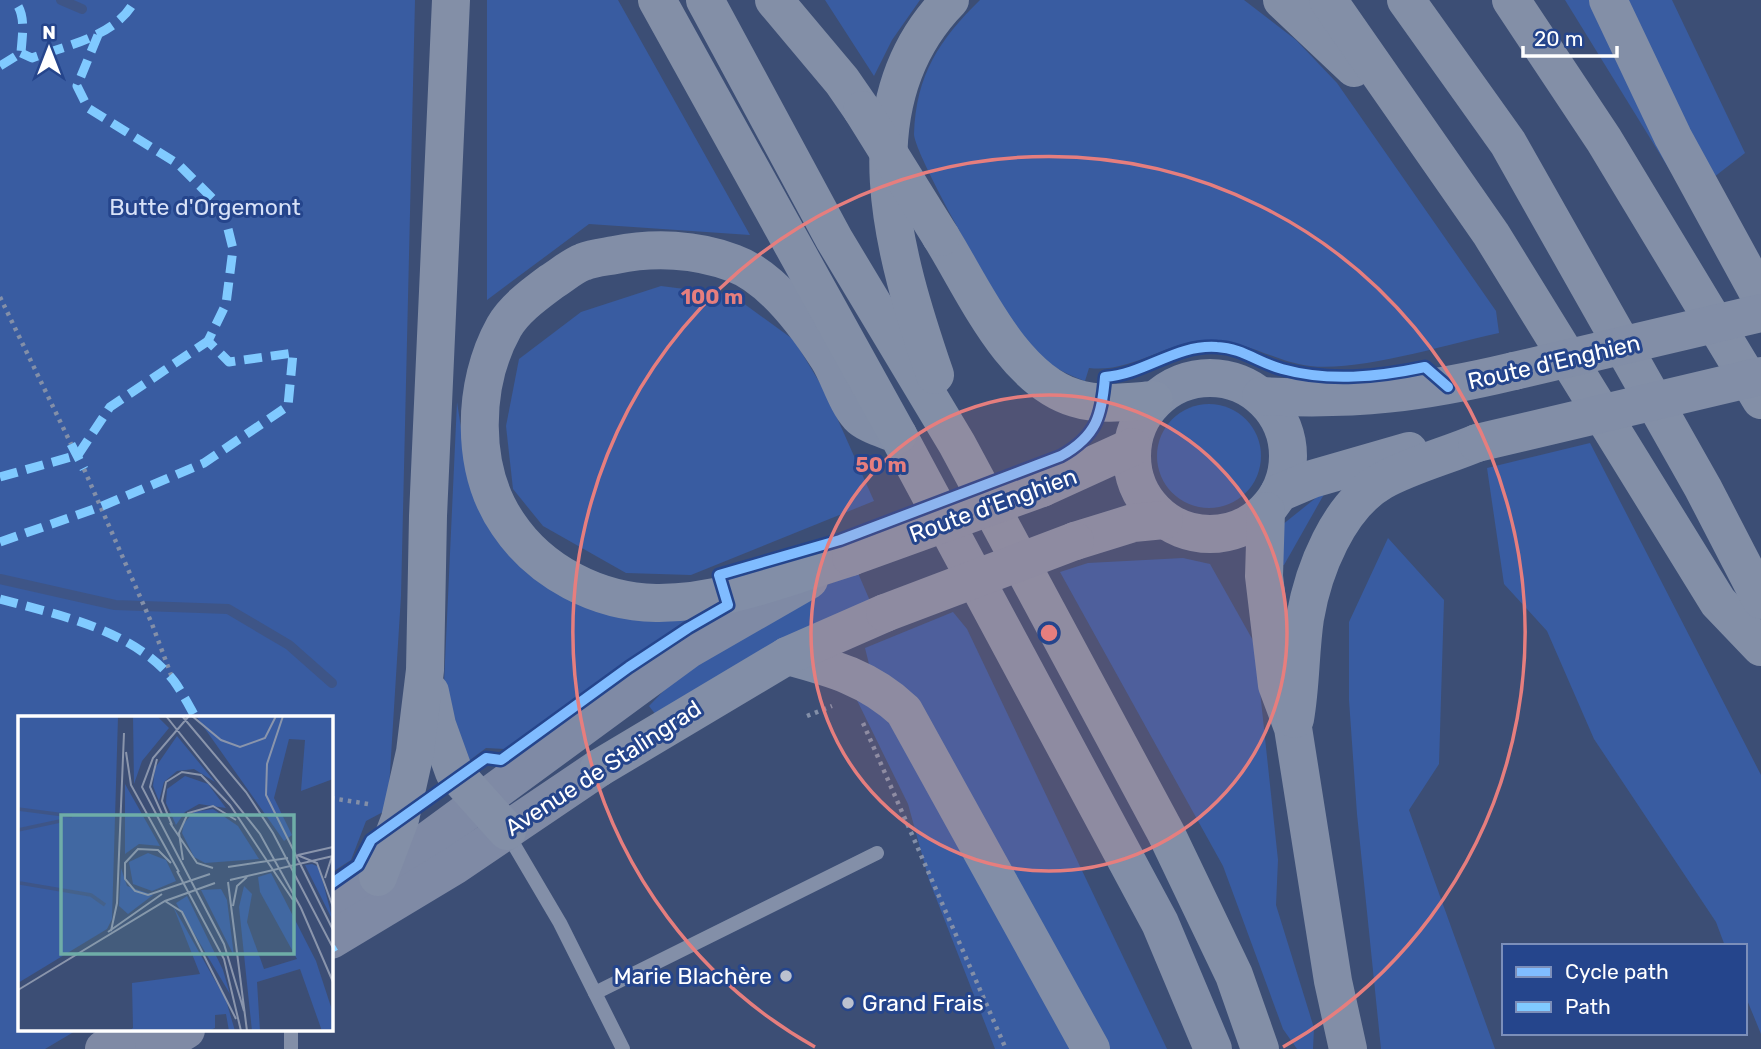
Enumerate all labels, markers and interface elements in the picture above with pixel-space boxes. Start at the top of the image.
north arrow [14,14,84,84]
scale bar [1523,14,1618,58]
text: N [42,21,56,44]
text: 20 m [1534,26,1583,51]
park label: Butte d'Orgemont [109,193,301,221]
text: 100 m [681,284,743,309]
street label: Route d'Enghien [1465,329,1643,395]
text: 50 m [855,452,907,477]
street label: Route d'Enghien [905,462,1081,548]
centre of rings [1037,621,1061,645]
street label: Avenue de Stalingrad [500,694,706,842]
inset map [18,716,332,1032]
legend [1502,944,1747,1035]
text: Cycle path [1565,959,1669,984]
place label: Marie Blachère [614,962,772,990]
marker: Marie Blachère [778,968,794,984]
place label: Grand Frais [862,989,984,1017]
text: Path [1565,994,1611,1019]
marker: Grand Frais [840,995,856,1011]

